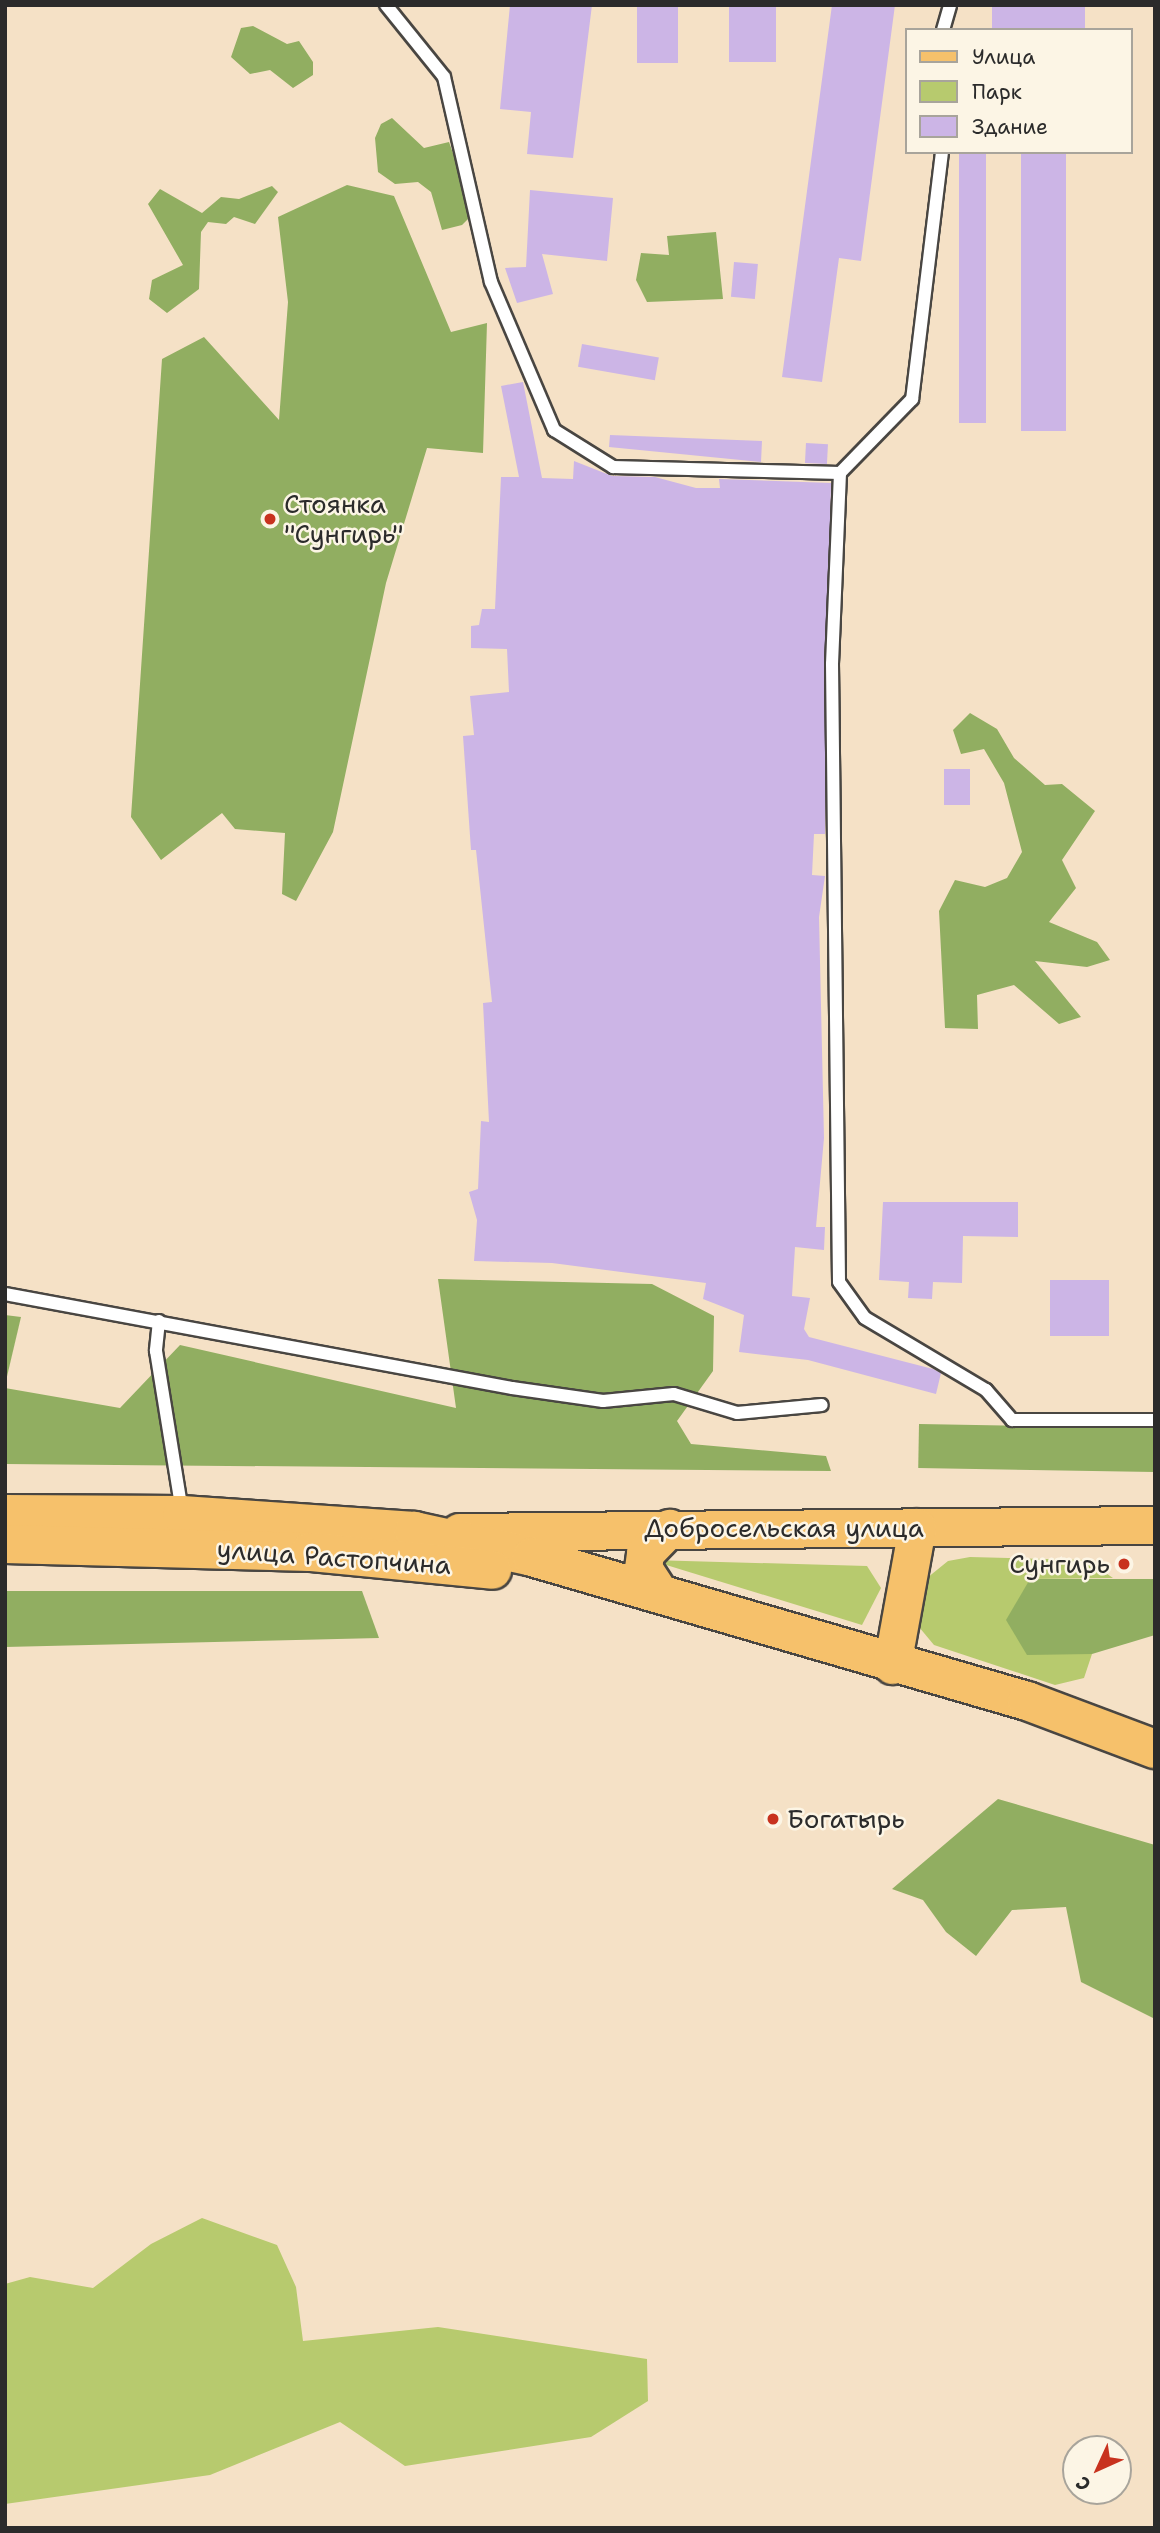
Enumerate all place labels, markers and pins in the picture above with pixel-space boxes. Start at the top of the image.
place label: Стоянка "Сунгирь" [284,488,404,550]
marker: Стоянка "Сунгирь" [262,511,278,527]
place label: Сунгирь [1009,1548,1110,1580]
marker: Сунгирь [1116,1556,1132,1572]
place label: Богатырь [787,1803,905,1835]
marker: Богатырь [765,1811,781,1827]

